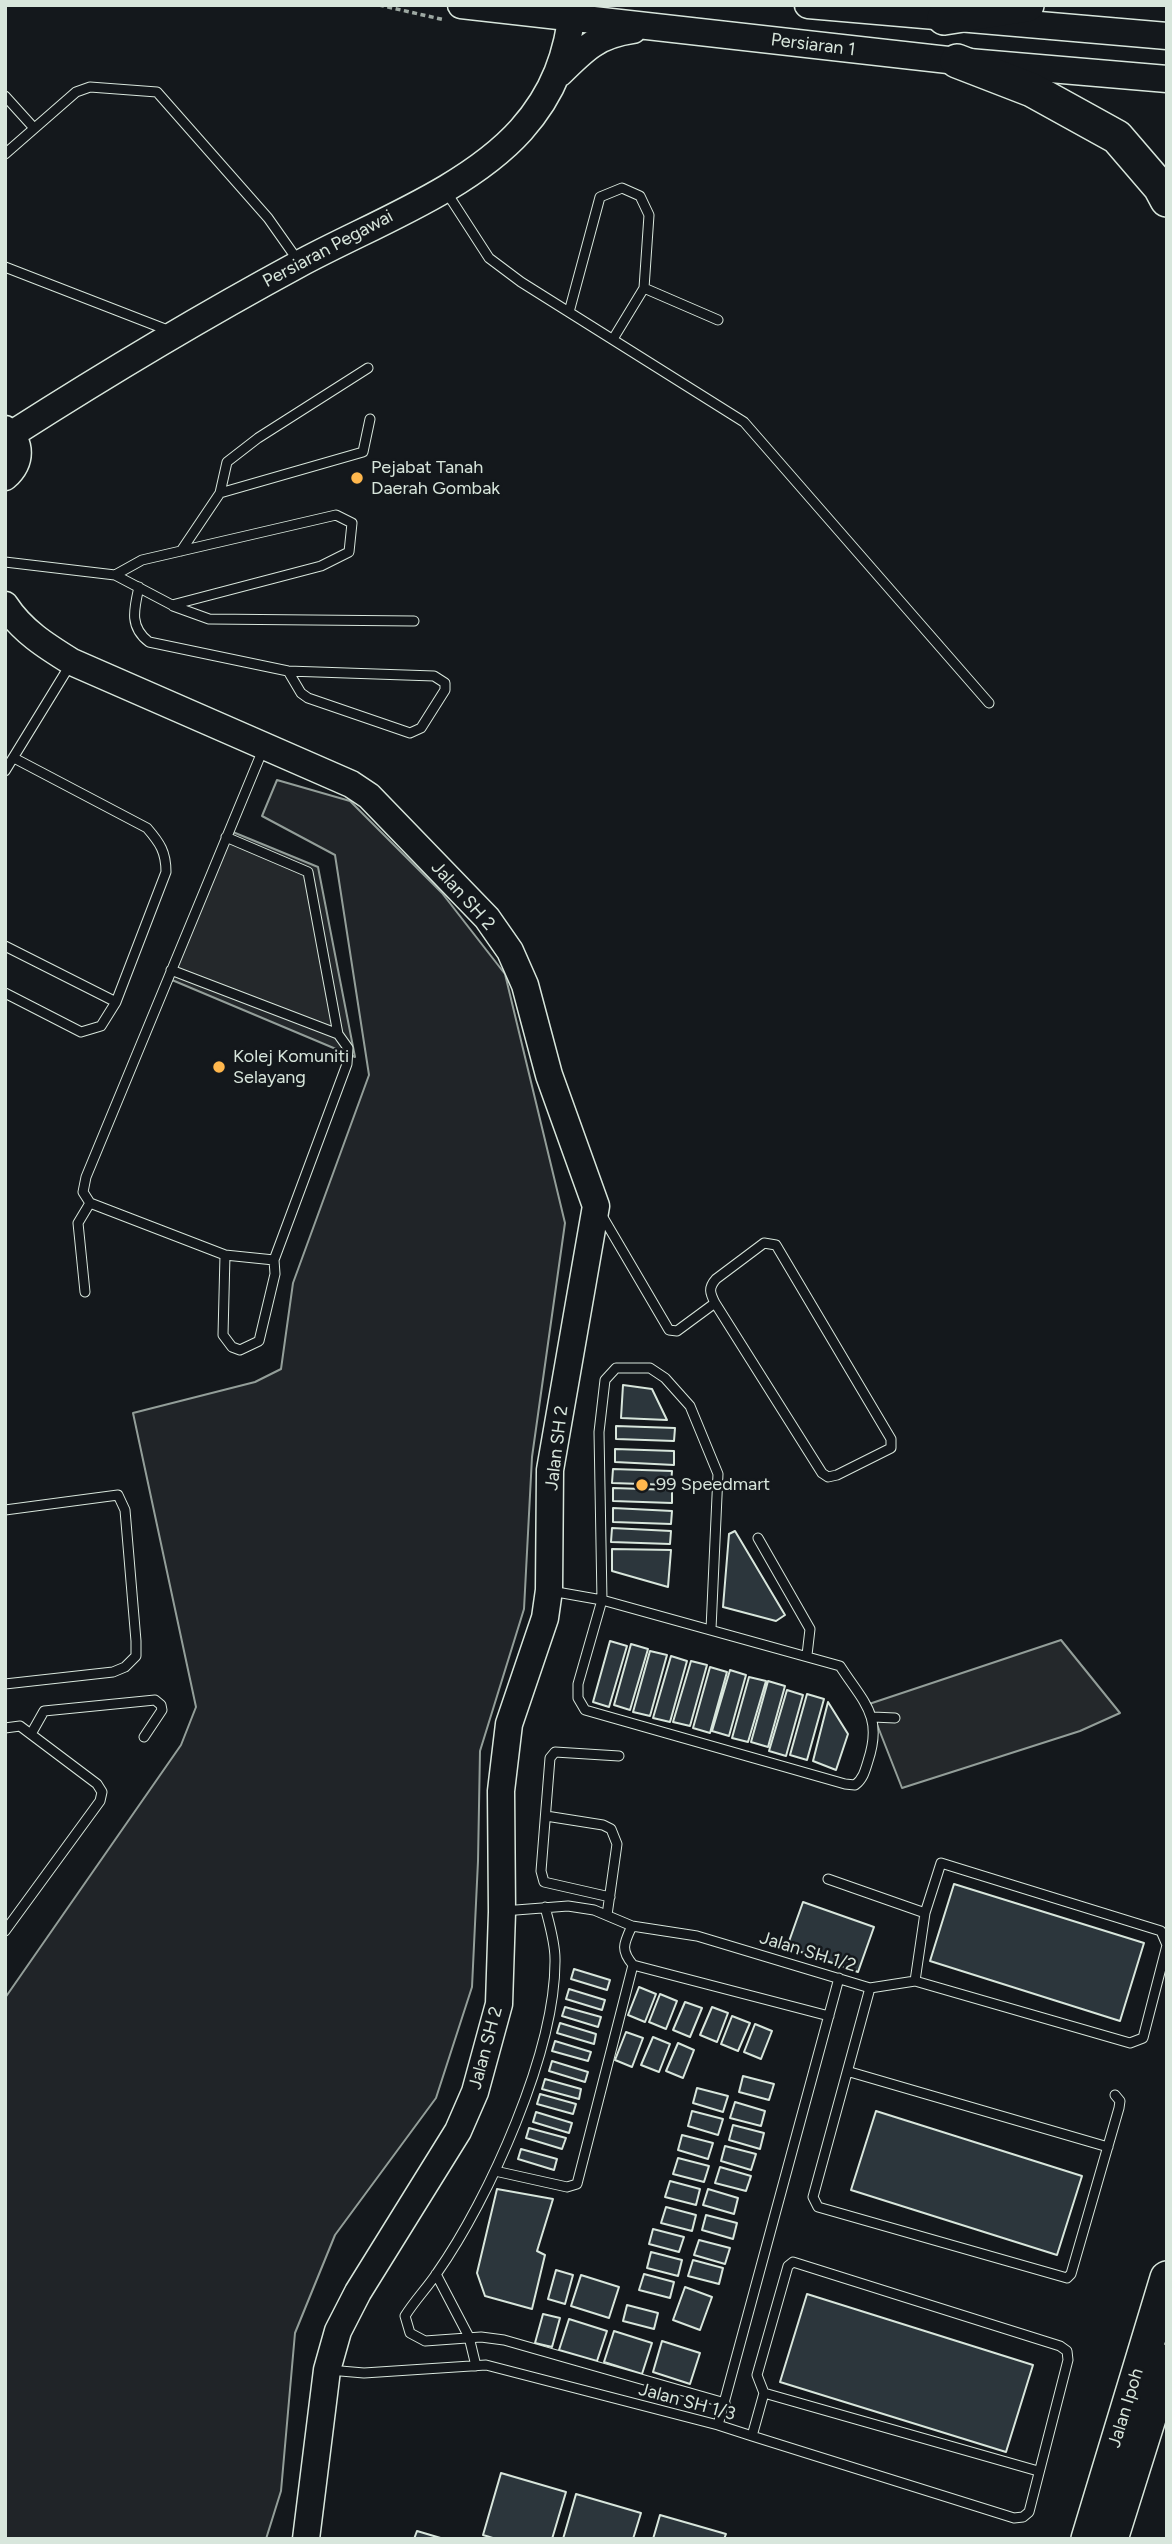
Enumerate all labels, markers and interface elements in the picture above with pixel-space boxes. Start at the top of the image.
street label: Persiaran 1 [769,29,857,61]
street label: Persiaran Pegawai [259,206,397,292]
place label: Pejabat Tanah Daerah Gombak [371,457,500,500]
marker: Pejabat Tanah Daerah Gombak [349,470,365,486]
street label: Jalan SH 2 [426,857,500,935]
place label: Kolej Komuniti Selayang [233,1046,349,1088]
marker: Kolej Komuniti Selayang [211,1059,227,1075]
street label: Jalan SH 2 [541,1404,573,1492]
place label: 99 Speedmart [656,1474,770,1496]
marker: 99 Speedmart [634,1477,650,1493]
street label: Jalan SH 1/2 [757,1927,859,1977]
street label: Jalan SH 2 [465,2004,507,2092]
street label: Jalan Ipoh [1104,2366,1148,2450]
street label: Jalan SH 1/3 [636,2379,738,2425]

